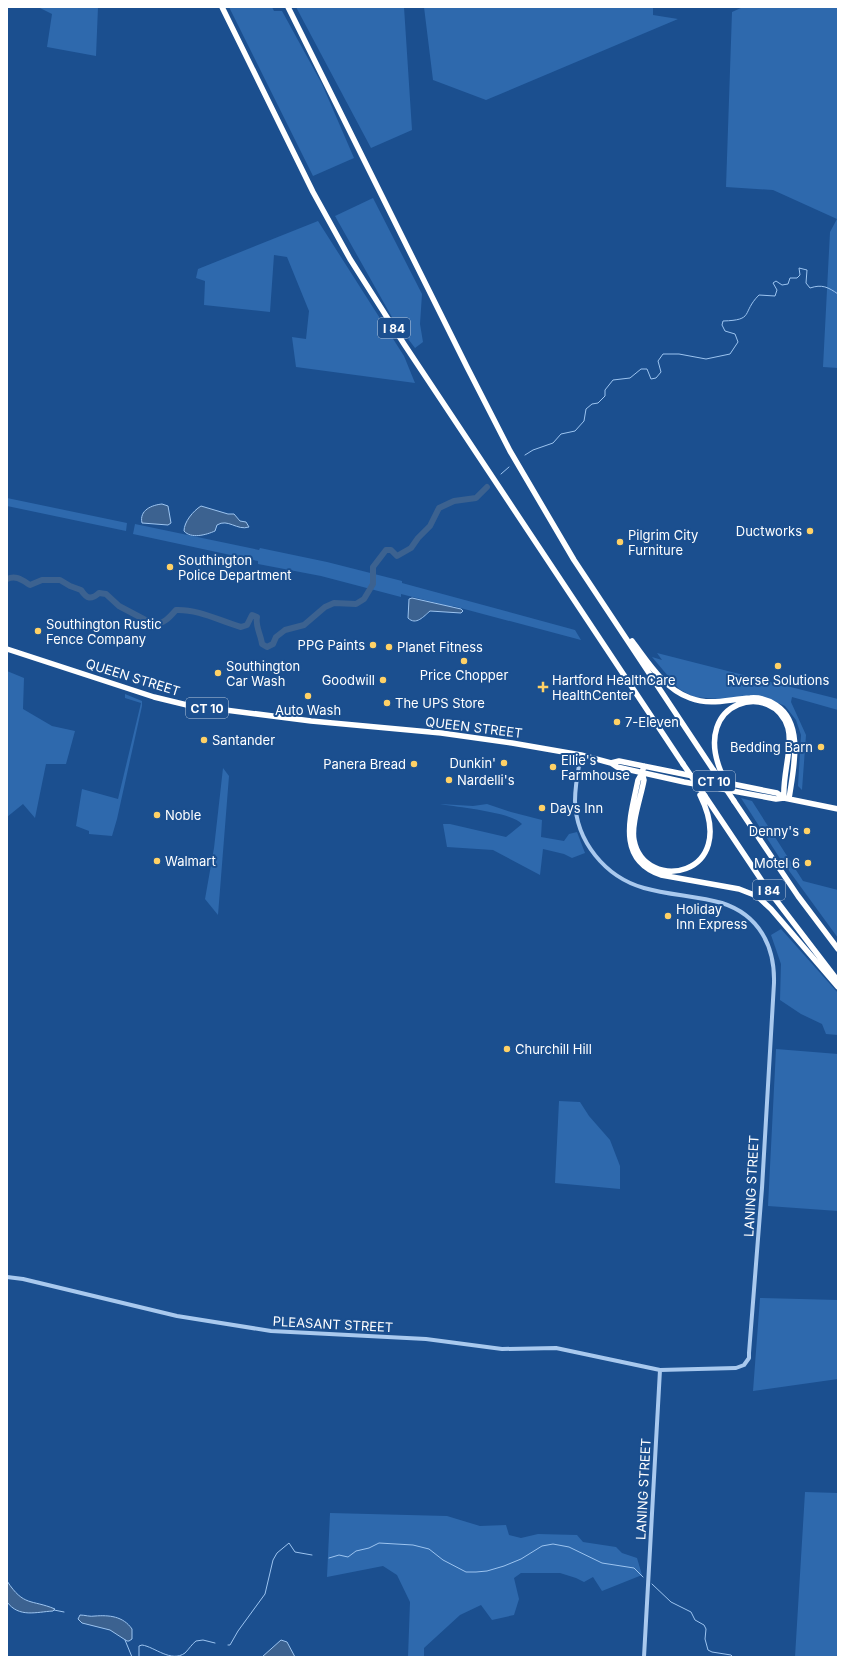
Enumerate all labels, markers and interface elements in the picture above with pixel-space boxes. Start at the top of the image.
road number: I 84 [378,318,410,338]
place label: Ductworks [736,523,802,539]
marker: Ductworks [805,526,815,536]
place label: Pilgrim City Furniture [628,527,698,558]
marker: Pilgrim City Furniture [615,537,625,547]
place label: Southington Police Department [178,552,292,583]
marker: Southington Police Department [165,562,175,572]
place label: Southington Rustic Fence Company [46,616,162,647]
marker: Southington Rustic Fence Company [33,626,43,636]
place label: PPG Paints [298,637,365,653]
place label: Planet Fitness [397,639,483,655]
marker: PPG Paints [368,640,378,650]
marker: Planet Fitness [384,642,394,652]
street label: QUEEN STREET [84,655,182,699]
marker: Price Chopper [459,656,469,666]
place label: Southington Car Wash [226,658,300,689]
marker: Rverse Solutions [773,661,783,671]
place label: Price Chopper [420,667,508,683]
marker: Southington Car Wash [213,668,223,678]
place label: Goodwill [322,672,375,688]
place label: Hartford HealthCare HealthCenter [552,672,676,703]
place label: Rverse Solutions [727,672,829,688]
marker: Goodwill [378,675,388,685]
marker: Hartford HealthCare HealthCenter [537,681,549,693]
marker: Auto Wash [303,691,313,701]
place label: The UPS Store [395,695,485,711]
road number: CT 10 [186,698,228,718]
marker: The UPS Store [382,698,392,708]
place label: Auto Wash [275,702,341,718]
street label: QUEEN STREET [424,713,524,741]
place label: 7-Eleven [625,714,679,730]
marker: 7-Eleven [612,717,622,727]
place label: Santander [212,732,275,748]
marker: Santander [199,735,209,745]
place label: Bedding Barn [730,739,813,755]
marker: Bedding Barn [816,742,826,752]
place label: Ellie's Farmhouse [561,752,630,783]
place label: Dunkin' [449,755,496,771]
place label: Panera Bread [323,756,406,772]
marker: Dunkin' [499,758,509,768]
marker: Panera Bread [409,759,419,769]
marker: Ellie's Farmhouse [548,762,558,772]
road number: CT 10 [693,771,735,791]
place label: Nardelli's [457,772,515,788]
marker: Nardelli's [444,775,454,785]
place label: Days Inn [550,800,603,816]
marker: Days Inn [537,803,547,813]
place label: Noble [165,807,201,823]
marker: Noble [152,810,162,820]
place label: Denny's [749,823,799,839]
marker: Denny's [802,826,812,836]
place label: Walmart [165,853,216,869]
place label: Motel 6 [754,855,800,871]
marker: Walmart [152,856,162,866]
marker: Motel 6 [803,858,813,868]
road number: I 84 [753,880,785,900]
place label: Holiday Inn Express [676,901,747,932]
marker: Holiday Inn Express [663,911,673,921]
place label: Churchill Hill [515,1041,592,1057]
marker: Churchill Hill [502,1044,512,1054]
street label: LANING STREET [740,1135,762,1237]
street label: PLEASANT STREET [272,1313,394,1335]
street label: LANING STREET [632,1438,654,1540]

